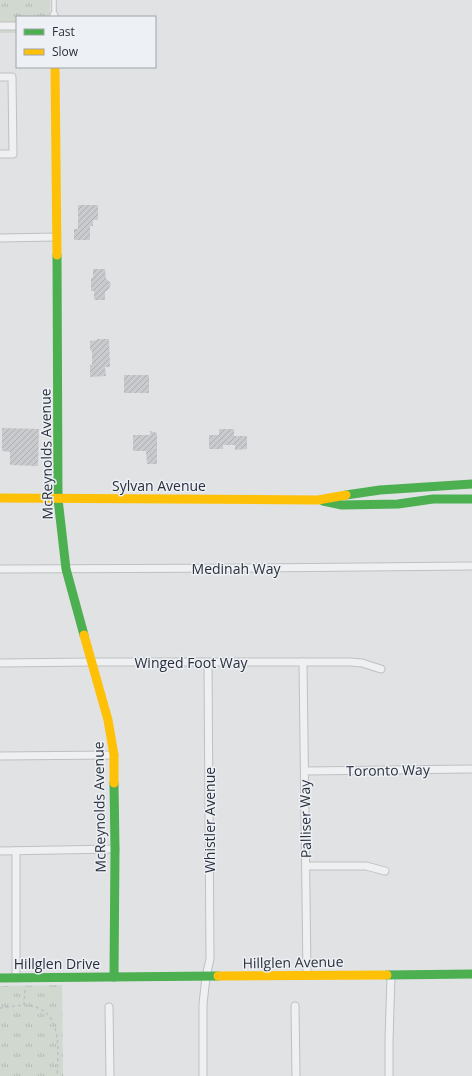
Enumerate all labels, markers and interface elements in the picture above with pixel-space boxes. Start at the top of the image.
legend [16,16,156,68]
text: Fast [52,23,75,40]
text: Slow [52,43,79,60]
street label: McReynolds Avenue [35,388,57,520]
street label: Sylvan Avenue [112,476,206,495]
street label: Medinah Way [192,559,281,578]
street label: Winged Foot Way [134,653,249,672]
street label: McReynolds Avenue [88,741,110,873]
street label: Toronto Way [346,760,431,780]
street label: Whistler Avenue [200,767,219,873]
street label: Palliser Way [295,779,315,858]
street label: Hillglen Avenue [242,952,344,972]
street label: Hillglen Drive [14,954,100,973]

